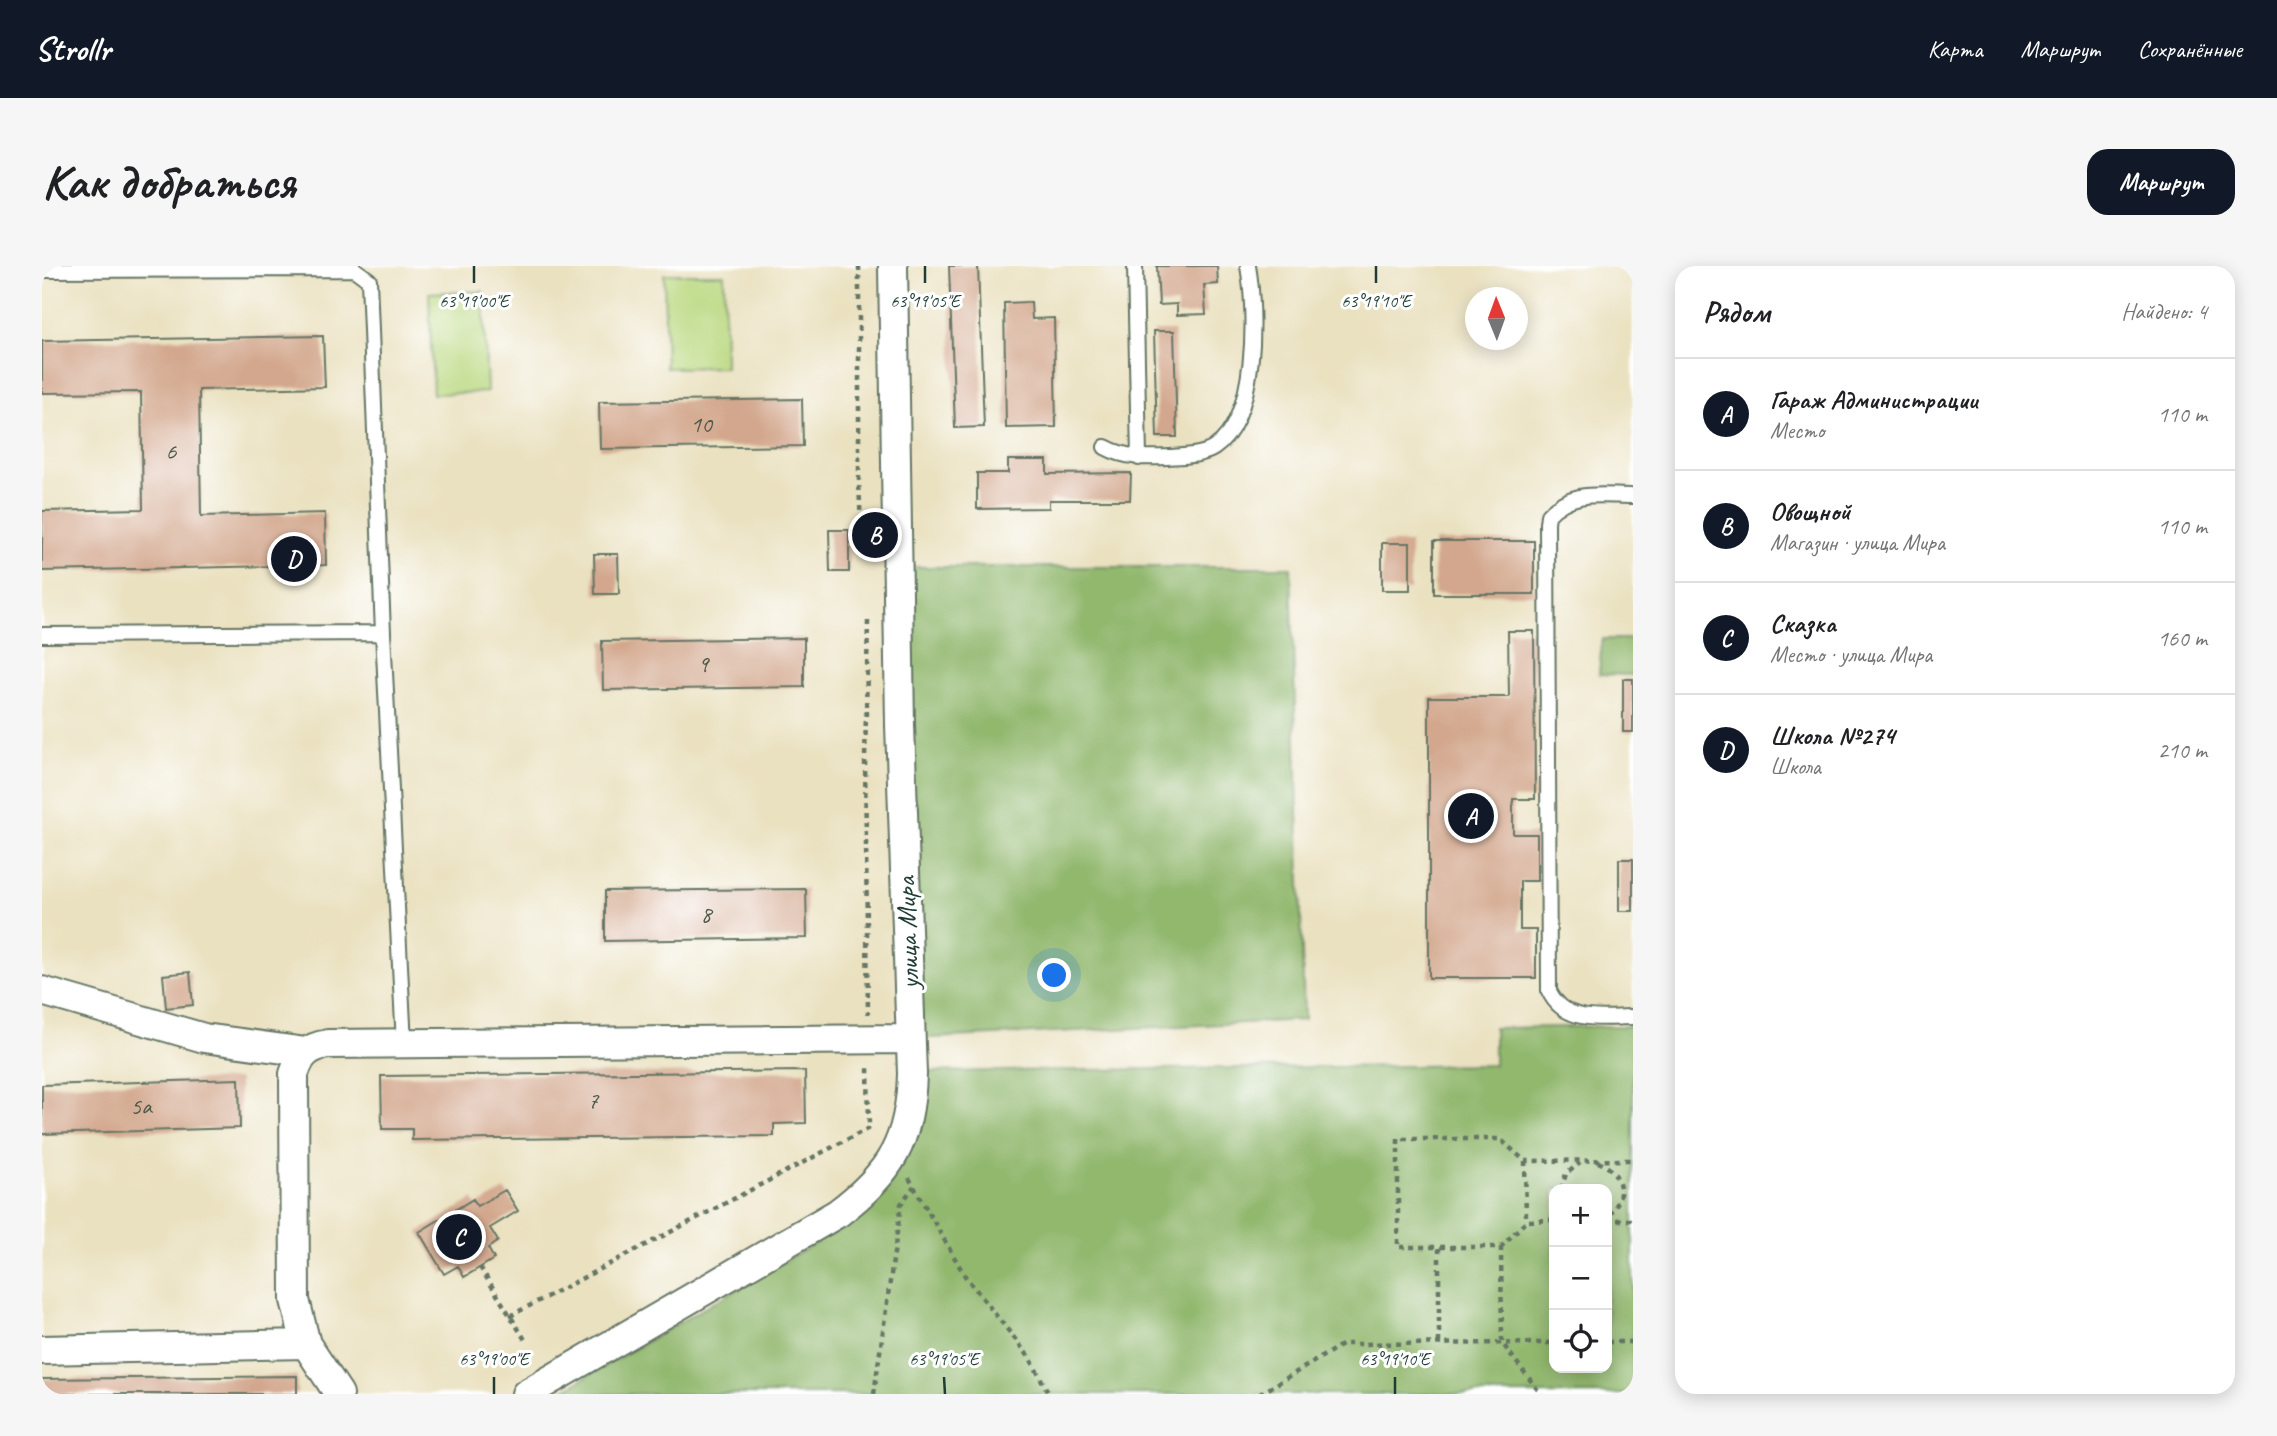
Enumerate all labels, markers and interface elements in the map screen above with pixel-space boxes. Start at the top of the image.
text: Strollr [35,28,110,70]
text: Карта [1928,34,1983,64]
text: Маршрут [2021,34,2100,64]
text: Сохранённые [2138,34,2242,64]
button: Маршрут [2087,149,2235,215]
text: Как добраться [42,151,295,213]
north arrow [1465,287,1528,350]
text: 63°19'00"E [439,290,511,312]
text: 63°19'05"E [890,290,962,312]
text: 63°19'10"E [1341,290,1413,312]
text: Рядом [1703,293,1770,331]
text: Найдено: 4 [2121,297,2207,326]
text: Гараж Администрации [1770,383,1977,416]
text: A [1720,400,1732,429]
text: 110 m [2158,400,2207,429]
house number: 10 [690,409,714,439]
text: Место [1770,416,1824,445]
house number: 6 [166,436,178,466]
text: Овощной [1770,495,1851,528]
pin: B [852,509,898,561]
text: B [1720,512,1732,541]
text: 110 m [2158,512,2207,541]
text: Магазин · улица Мира [1770,528,1945,557]
pin: D [271,533,317,585]
text: Сказка [1770,607,1836,640]
text: C [1721,624,1731,653]
text: 160 m [2158,624,2207,653]
text: Место · улица Мира [1770,640,1932,669]
house number: 9 [698,649,711,679]
text: Школа №274 [1770,719,1895,752]
text: D [1719,736,1733,765]
text: 210 m [2158,736,2207,765]
text: Школа [1770,752,1821,781]
pin: A [1448,790,1494,842]
street label: улица Мира [887,874,927,992]
house number: 8 [701,899,714,929]
your location [1037,958,1071,992]
house number: 7 [588,1085,600,1115]
house number: 5а [130,1091,153,1121]
map controls [1549,1184,1612,1373]
button: + [1549,1184,1612,1247]
pin: C [436,1211,482,1263]
button: − [1549,1247,1612,1310]
button: locate [1549,1310,1612,1373]
text: 63°19'00"E [459,1348,531,1370]
text: 63°19'05"E [909,1348,981,1370]
text: 63°19'10"E [1360,1348,1432,1370]

